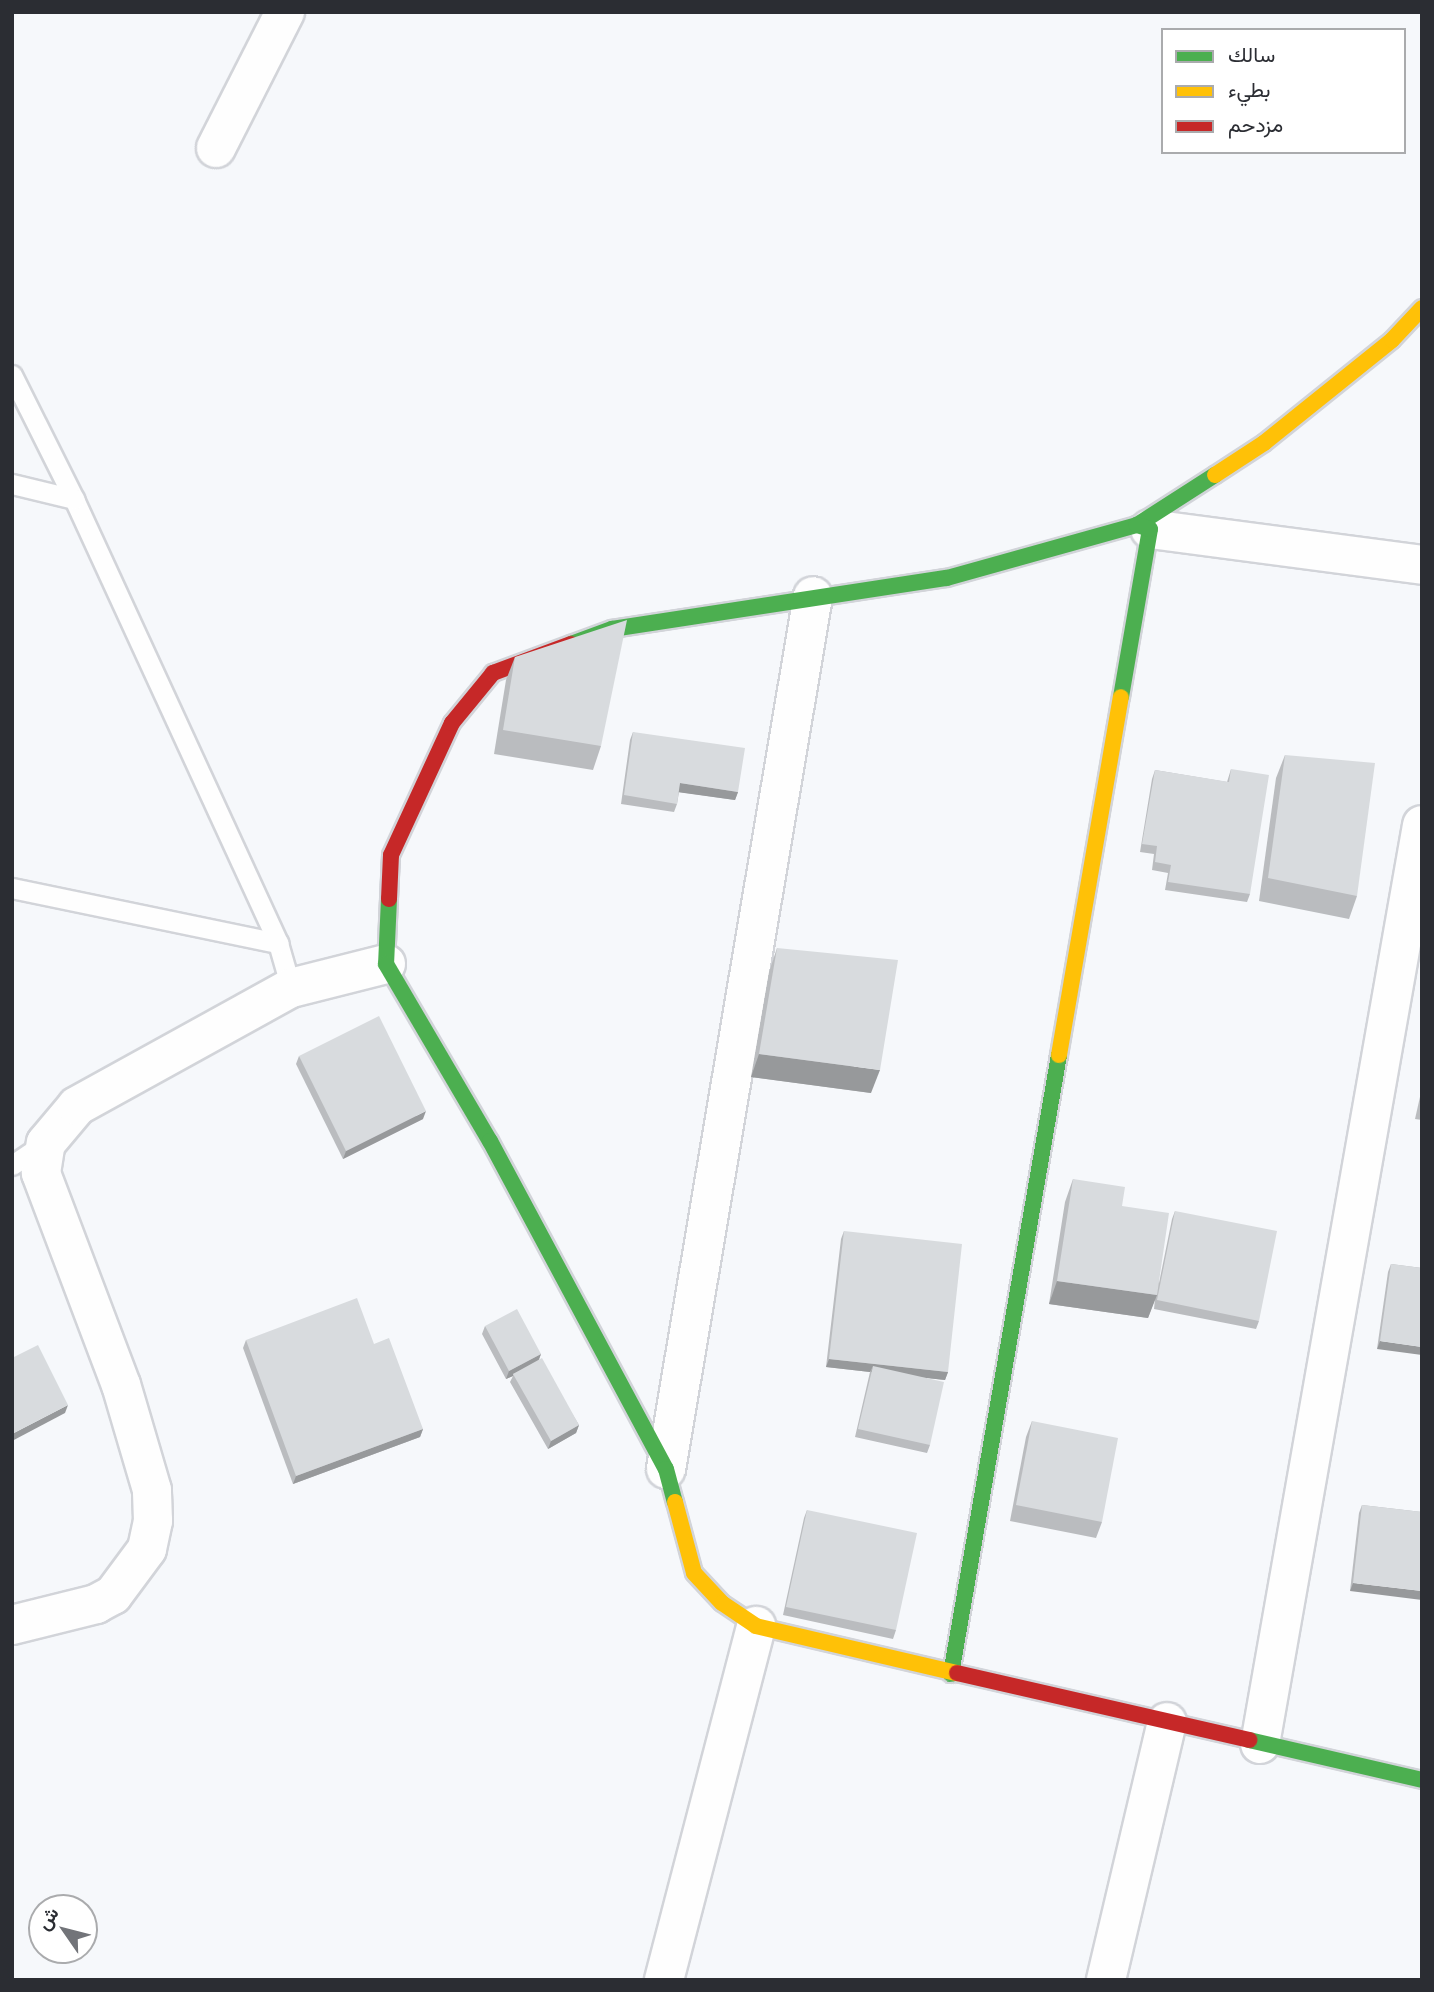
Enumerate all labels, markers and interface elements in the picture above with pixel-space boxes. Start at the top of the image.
legend [1161,28,1406,154]
text: سالك [1228,41,1275,68]
text: بطيء [1228,76,1271,103]
text: مزدحم [1228,111,1283,138]
north arrow [28,1894,98,1964]
text: ش [31,1902,64,1934]

